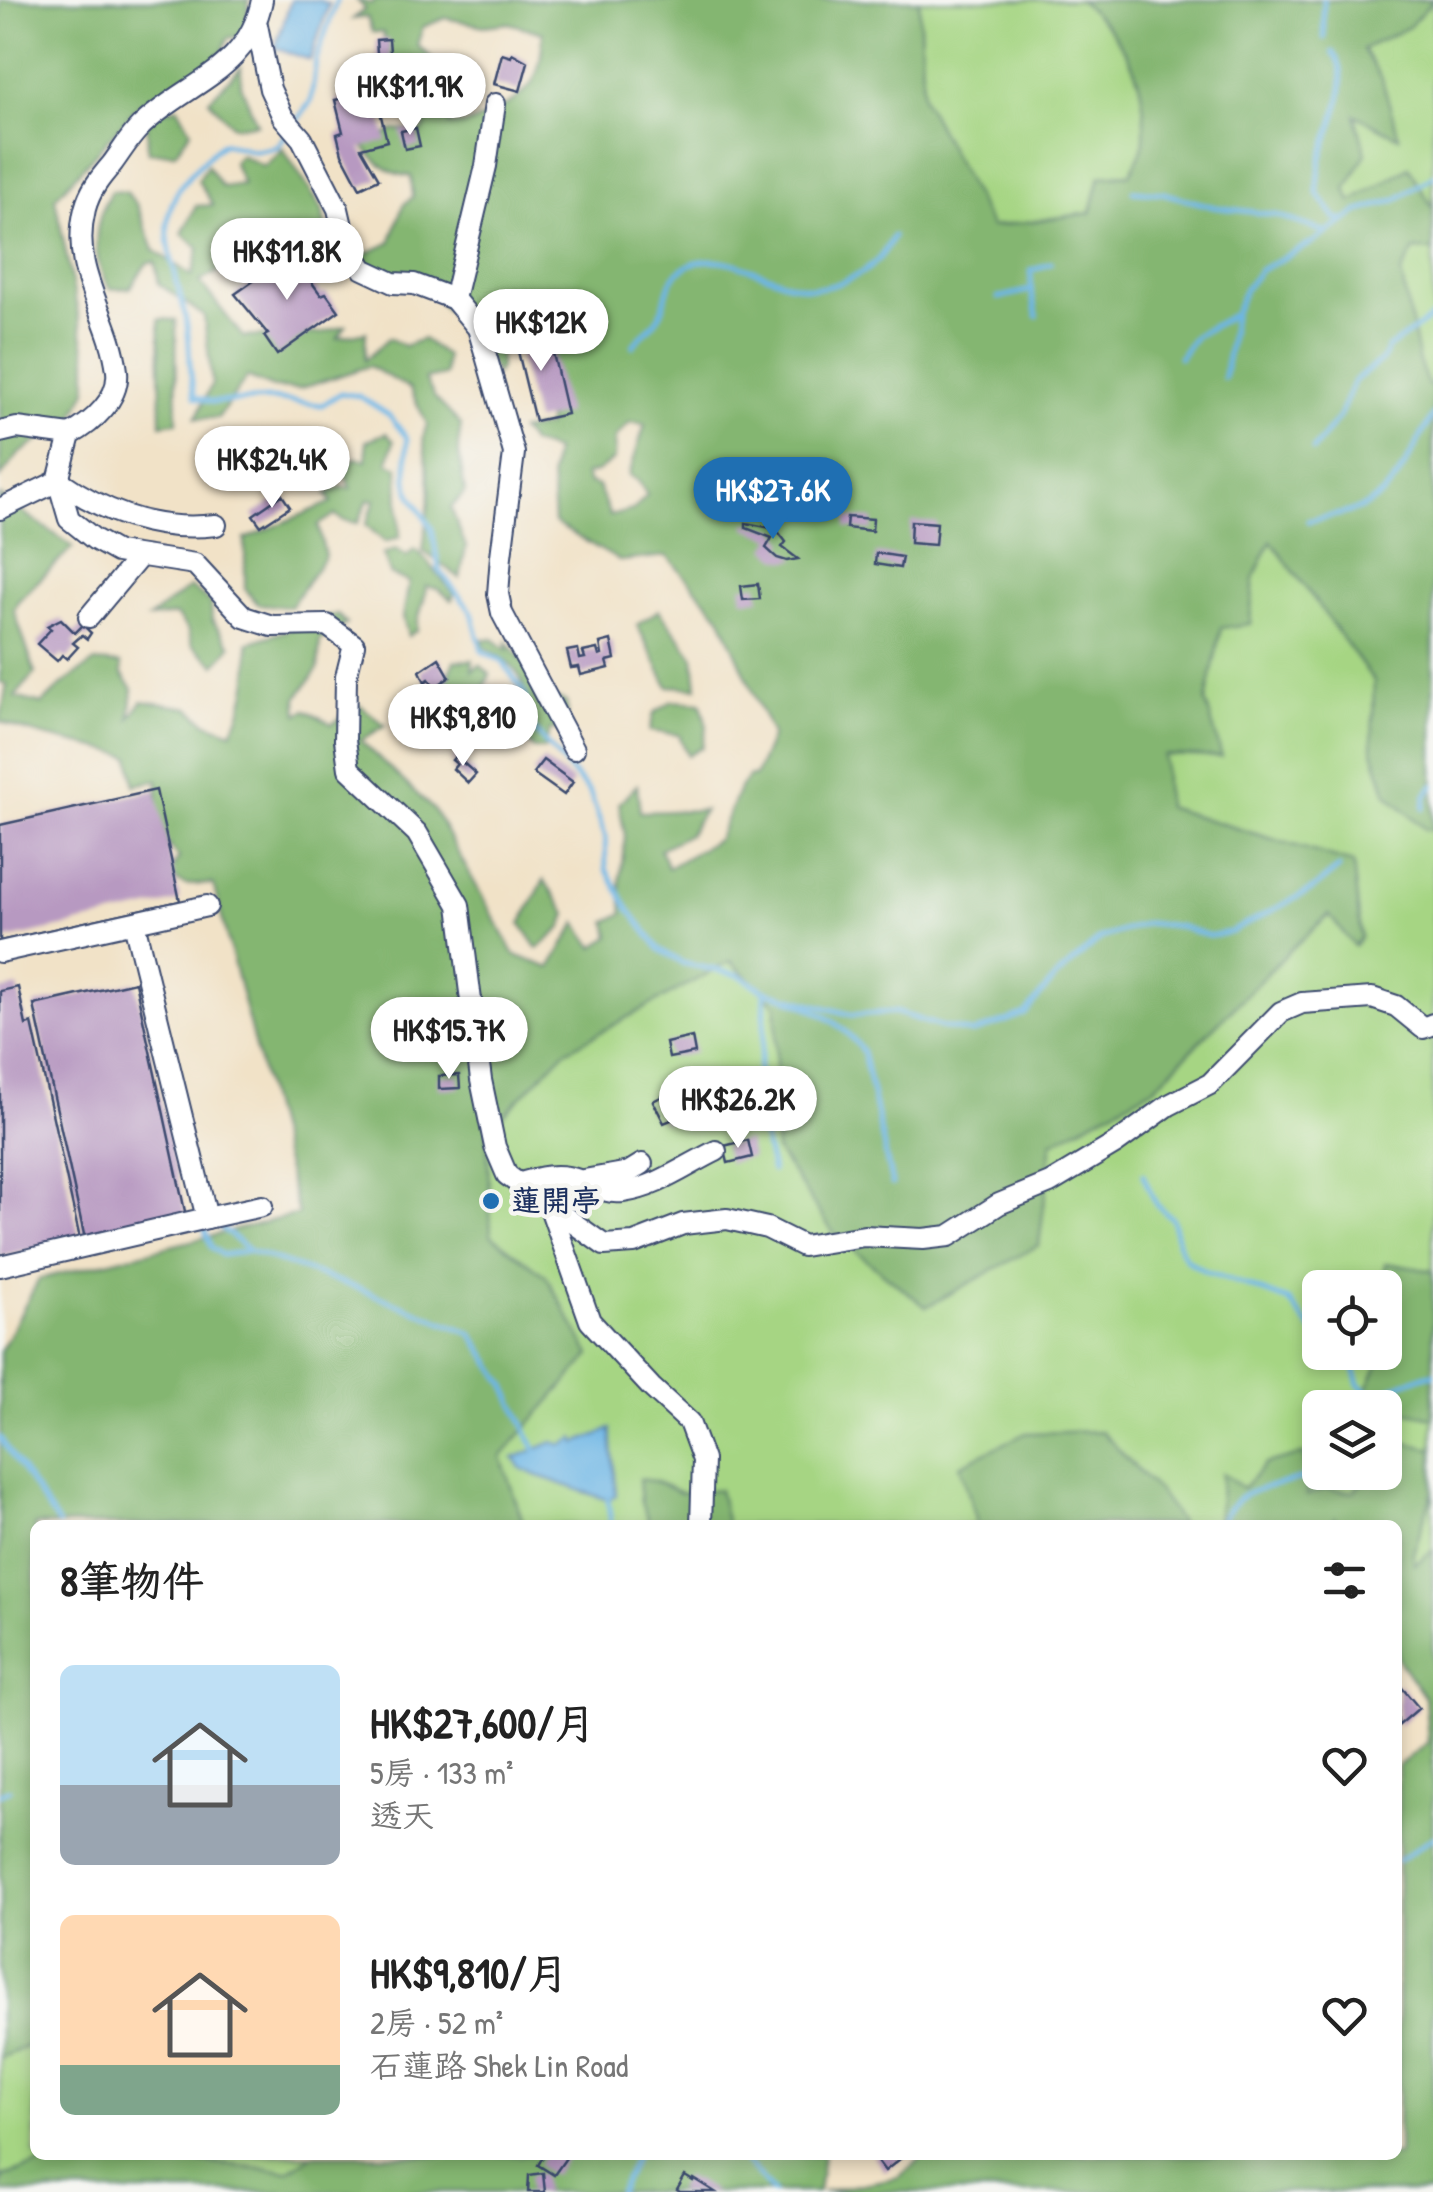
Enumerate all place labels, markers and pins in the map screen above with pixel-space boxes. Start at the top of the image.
pin: HK$11.9K [307,53,513,138]
pin: HK$11.8K [184,218,390,303]
pin: HK$12K [460,289,622,374]
pin: HK$24.4K [169,426,375,511]
pin: HK$27.6K [670,457,876,542]
pin: HK$9,810 [360,684,566,769]
pin: HK$15.7K [346,997,552,1082]
pin: HK$26.2K [635,1066,841,1151]
place label: 蓮開亭 [511,1180,601,1220]
marker: 蓮開亭 [480,1190,502,1212]

